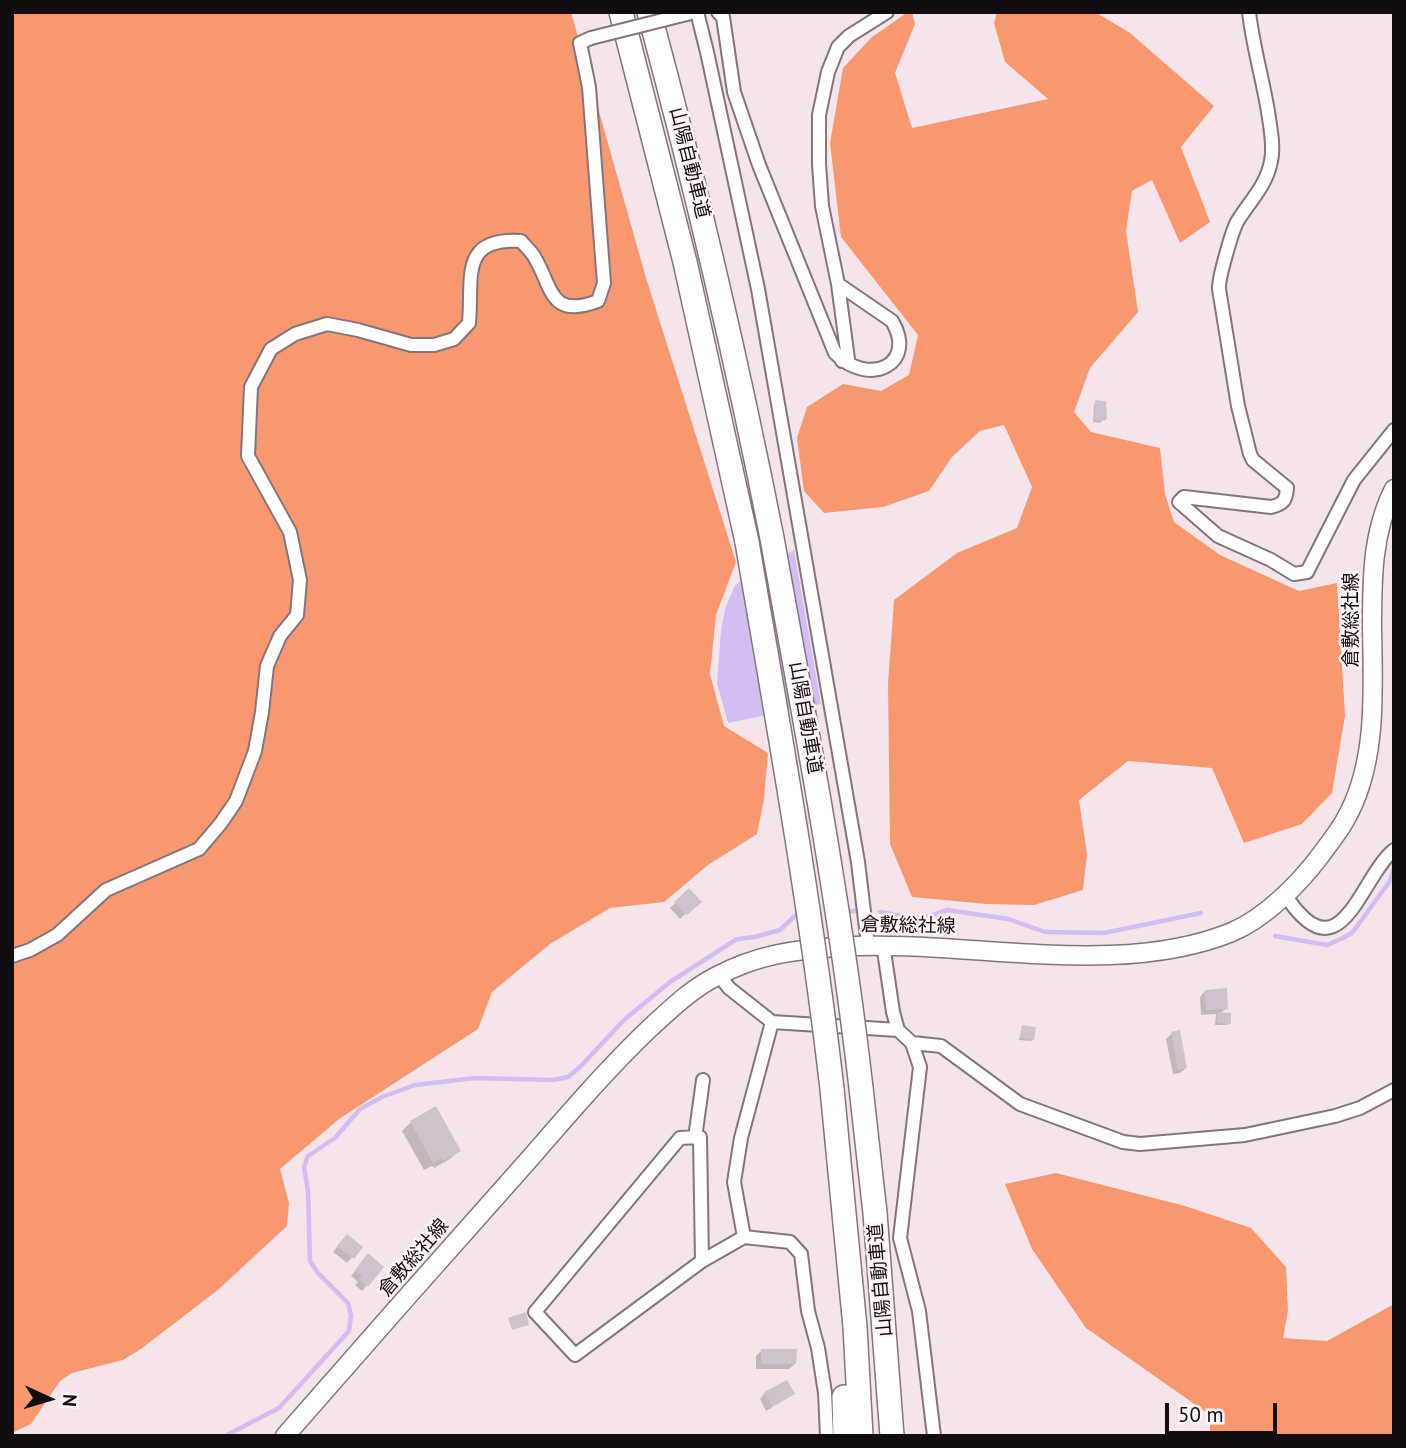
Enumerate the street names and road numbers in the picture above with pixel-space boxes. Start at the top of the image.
street label: 山陽自動車道 [664,105,714,221]
street label: 倉敷総社線 [1341,573,1363,667]
street label: 山陽自動車道 [784,660,826,776]
street label: 倉敷総社線 [860,914,956,938]
street label: 倉敷総社線 [374,1215,454,1301]
street label: 山陽自動車道 [865,1222,897,1338]

